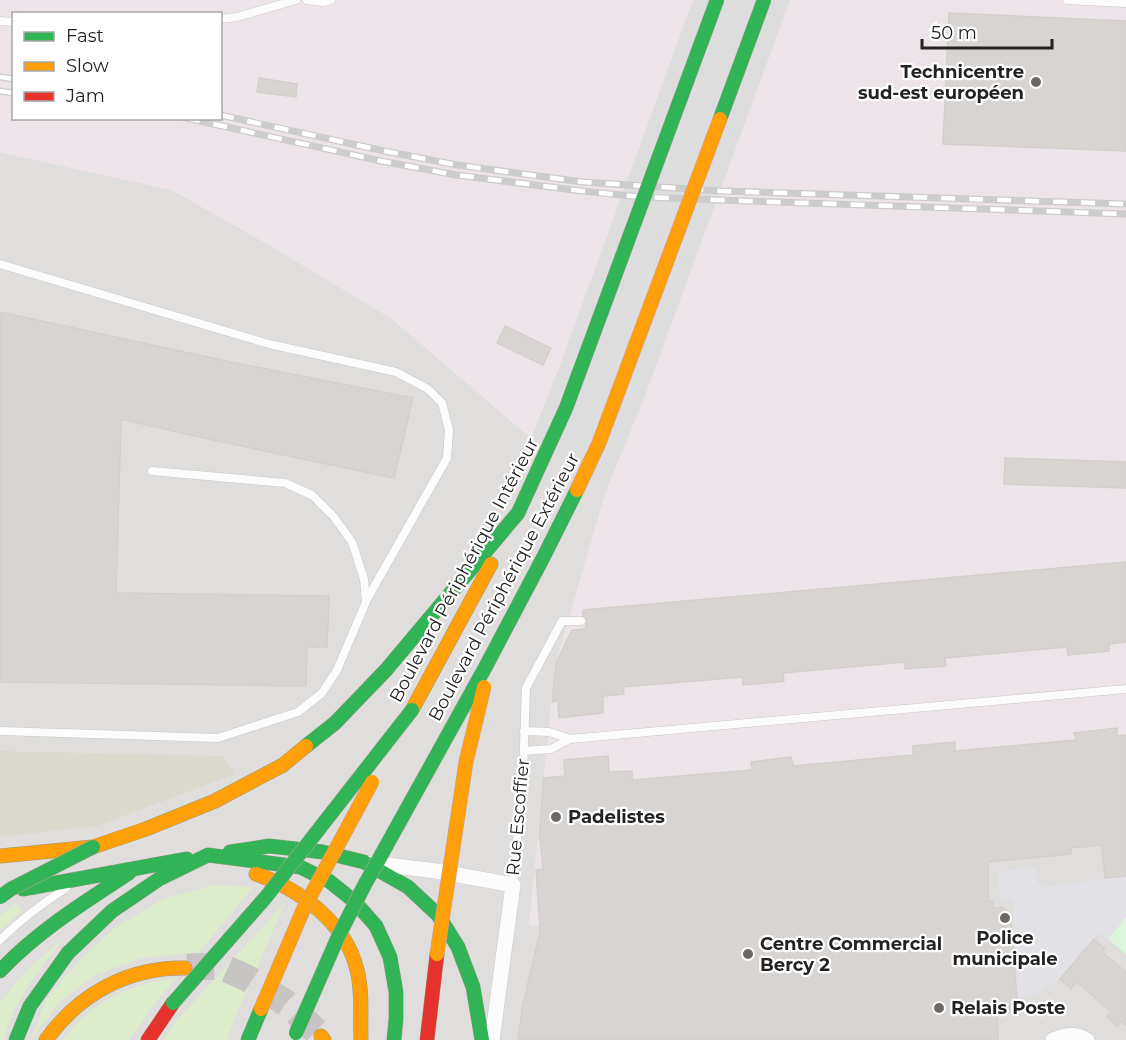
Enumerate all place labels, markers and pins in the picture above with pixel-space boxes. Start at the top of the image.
place label: Technicentre sud-est européen [858,61,1024,104]
marker: Technicentre sud-est européen [1029,75,1043,89]
place label: Padelistes [568,806,665,828]
marker: Padelistes [549,810,563,824]
marker: Police municipale [998,911,1012,925]
place label: Police municipale [952,927,1058,970]
place label: Centre Commercial Bercy 2 [760,933,942,976]
marker: Centre Commercial Bercy 2 [741,947,755,961]
place label: Relais Poste [951,997,1065,1019]
marker: Relais Poste [932,1001,946,1015]

